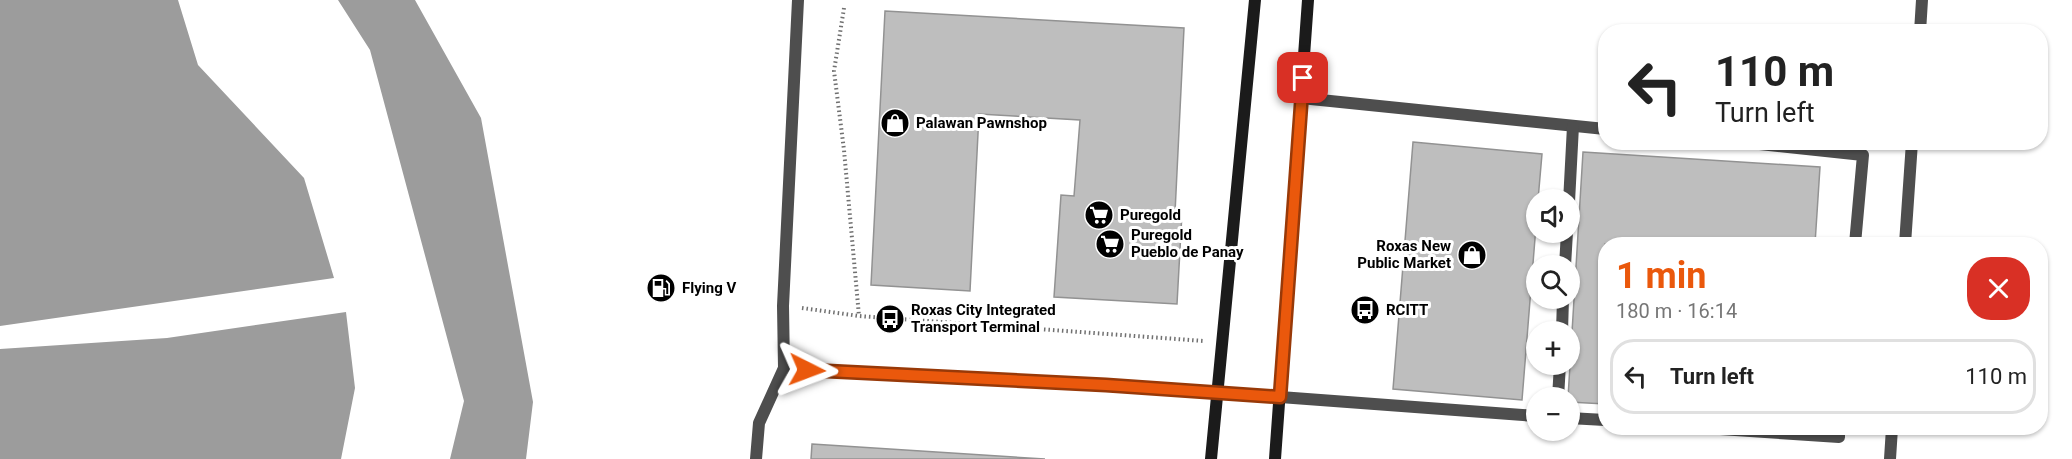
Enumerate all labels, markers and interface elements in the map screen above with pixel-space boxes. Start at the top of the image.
text: 110 m [1715,47,1834,96]
icon: left [1616,48,1694,126]
pin [1277,52,1328,103]
icon: arrive [1286,61,1319,94]
text: Turn left [1715,97,1815,129]
shop icon: Palawan Pawnshop [879,107,911,139]
place label: Palawan Pawnshop [916,114,1047,132]
map controls [1526,189,1580,441]
button: sound [1526,189,1580,243]
supermarket icon: Puregold [1083,199,1115,231]
place label: Puregold [1120,206,1181,224]
place label: Puregold Pueblo de Panay [1131,226,1244,261]
supermarket icon: Puregold Pueblo de Panay [1094,228,1126,260]
place label: Roxas New Public Market [1357,237,1451,272]
shop icon: Roxas New Public Market [1456,239,1488,271]
button: search [1526,255,1580,309]
text: 1 min [1616,255,1707,297]
button: close [1967,257,2030,320]
fuel station icon: Flying V [645,272,677,304]
place label: Flying V [682,279,736,297]
bus stop icon: RCITT [1349,294,1381,326]
text: 180 m · 16:14 [1616,299,1737,323]
place label: Roxas City Integrated Transport Terminal [911,301,1056,336]
place label: RCITT [1386,301,1428,319]
bus stop icon: Roxas City Integrated Transport Terminal [874,303,906,335]
button: + [1526,321,1580,375]
position arrow [775,338,839,402]
icon: left [1619,360,1652,393]
text: Turn left [1670,364,1754,389]
text: 110 m [1965,364,2027,389]
button: − [1526,387,1580,441]

